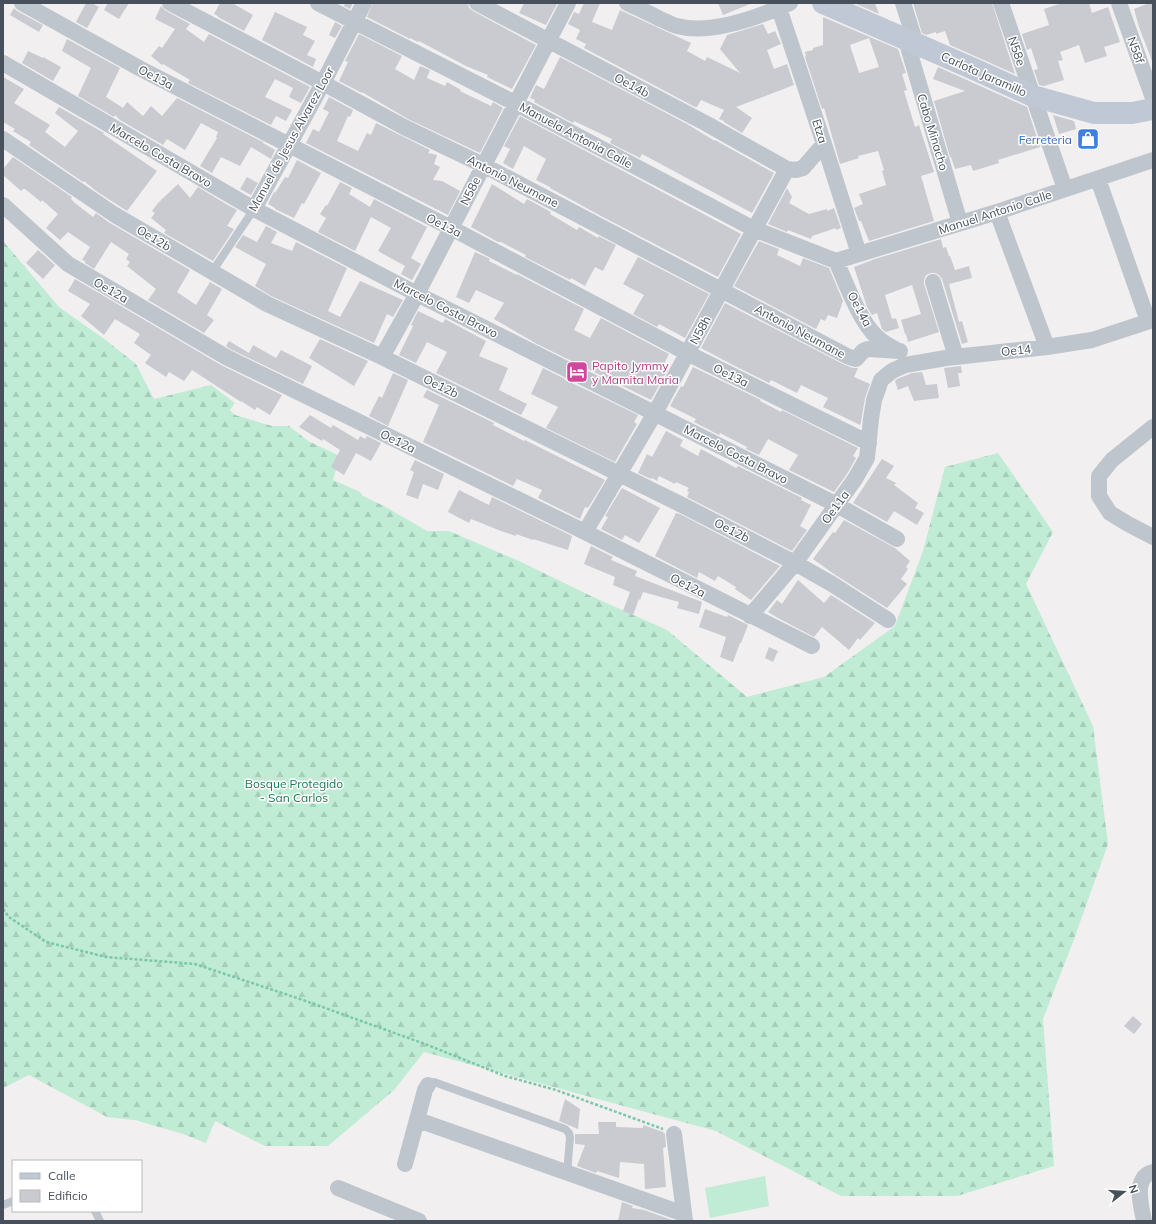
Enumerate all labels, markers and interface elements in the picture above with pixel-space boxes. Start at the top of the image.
street label: N58e [1005,34,1029,68]
street label: N58f [1124,35,1148,66]
street label: Carlota Jaramillo [939,48,1029,100]
street label: Oe13a [136,62,176,92]
street label: Manuel de Jesus Alvarez Loor [245,63,337,214]
street label: Oe14b [612,70,652,100]
street label: Cabo Minacho [914,92,952,172]
street label: Manuela Antonia Calle [517,99,635,171]
street label: Etza [809,117,831,145]
street label: Marcelo Costa Bravo [108,120,215,190]
shop icon: Ferreteria [1075,126,1101,152]
place label: Ferreteria [1019,132,1072,147]
street label: Antonio Neumane [465,152,561,210]
street label: N58e [457,174,483,208]
street label: Manuel Antonio Calle [937,187,1053,237]
street label: Oe13a [424,210,464,240]
street label: Oe12b [134,222,174,254]
street label: Oe12a [91,274,131,306]
street label: Marcelo Costa Bravo [391,275,501,341]
street label: Oe14a [845,289,875,329]
street label: Antonio Neumane [752,301,848,361]
street label: N58h [686,313,714,347]
street label: Oe14 [1000,341,1032,359]
place label: Papito Jymmy y Mamita Maria [592,358,679,387]
hotel icon: Papito Jymmy y Mamita Maria [564,359,590,385]
street label: Oe13a [711,360,751,390]
street label: Oe12b [421,371,461,401]
street label: Marcelo Costa Bravo [681,421,791,487]
street label: Oe12a [378,426,418,456]
street label: Oe11a [818,487,852,527]
street label: Oe12b [712,515,752,545]
street label: Oe12a [668,570,708,600]
park label: Bosque Protegido - San Carlos [245,776,343,805]
legend [12,1160,142,1212]
text: Calle [48,1168,75,1183]
north arrow [1104,1172,1144,1212]
text: N [1126,1183,1141,1195]
text: Edificio [48,1188,88,1203]

